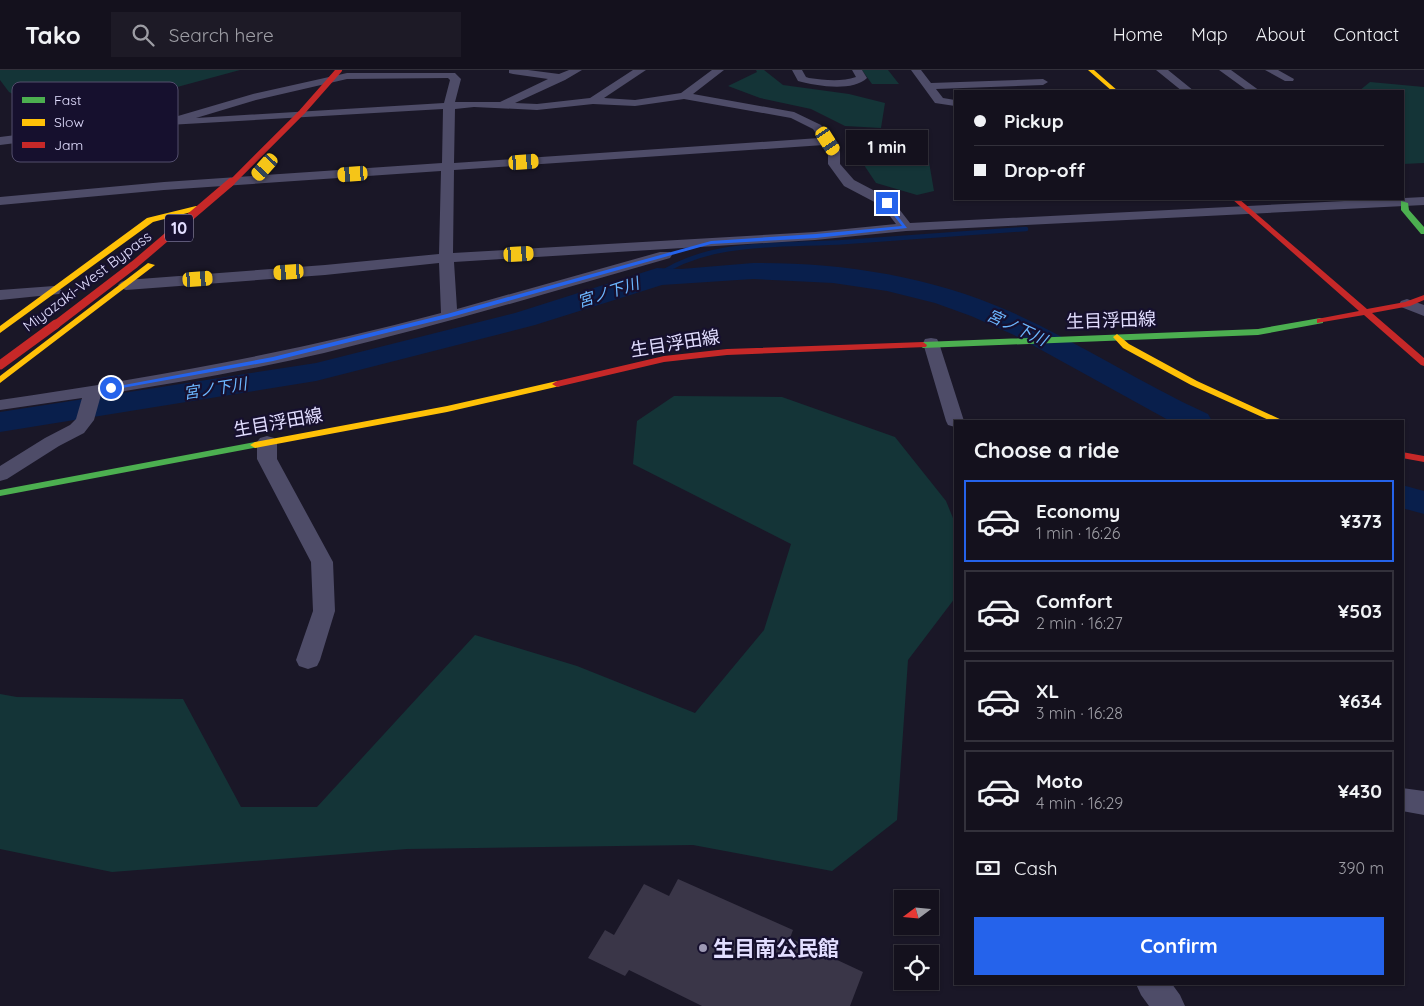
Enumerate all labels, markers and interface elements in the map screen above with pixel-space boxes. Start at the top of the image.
search box [111,12,461,57]
text: Tako [25,20,81,50]
icon: search [129,21,157,49]
text: Search here [169,23,274,47]
text: Home [1113,23,1163,46]
text: Map [1191,23,1228,46]
text: About [1256,23,1306,46]
text: Contact [1334,23,1399,46]
legend [12,82,178,162]
text: Fast [54,91,82,109]
text: Pickup [1004,109,1064,133]
text: Slow [54,113,84,131]
car [813,124,842,158]
callout: 1 min [846,131,928,166]
text: Jam [54,136,83,154]
text: 1 min [868,137,906,157]
car [249,151,280,183]
car [508,153,539,171]
text: Drop-off [1004,158,1085,182]
car [337,165,368,183]
route end [876,192,898,214]
road number: 10 [165,214,193,242]
street label: Miyazaki-West Bypass [19,226,155,336]
car [503,246,534,262]
car [273,263,304,281]
car [182,270,213,288]
water label: 宮ノ下川 [574,272,643,311]
water label: 宮ノ下川 [984,304,1052,350]
street label: 生目浮田線 [1066,307,1156,333]
street label: 生目浮田線 [629,325,721,361]
water label: 宮ノ下川 [182,373,250,403]
route start [100,377,122,399]
street label: 生目浮田線 [232,403,324,441]
text: Choose a ride [974,436,1119,464]
icon: car [976,499,1021,544]
text: Economy [1036,499,1120,523]
text: ¥373 [1340,509,1382,533]
text: 1 min · 16:26 [1036,523,1120,543]
icon: car [976,589,1021,634]
text: Comfort [1036,589,1113,613]
text: ¥503 [1338,599,1382,623]
text: 2 min · 16:27 [1036,613,1123,633]
icon: car [976,679,1021,724]
text: XL [1036,679,1059,703]
text: ¥634 [1339,689,1382,713]
text: 3 min · 16:28 [1036,703,1123,723]
icon: car [976,769,1021,814]
text: Moto [1036,769,1083,793]
text: ¥430 [1338,779,1382,803]
text: 4 min · 16:29 [1036,793,1123,813]
icon: cash [974,854,1002,882]
text: Cash [1014,856,1058,880]
text: 390 m [1338,858,1384,878]
north arrow [894,890,939,935]
map controls [894,890,939,990]
button: Confirm [974,917,1384,975]
place label: 生目南公民館 [713,935,839,961]
marker: 生目南公民館 [697,942,709,954]
button: locate [894,945,939,990]

